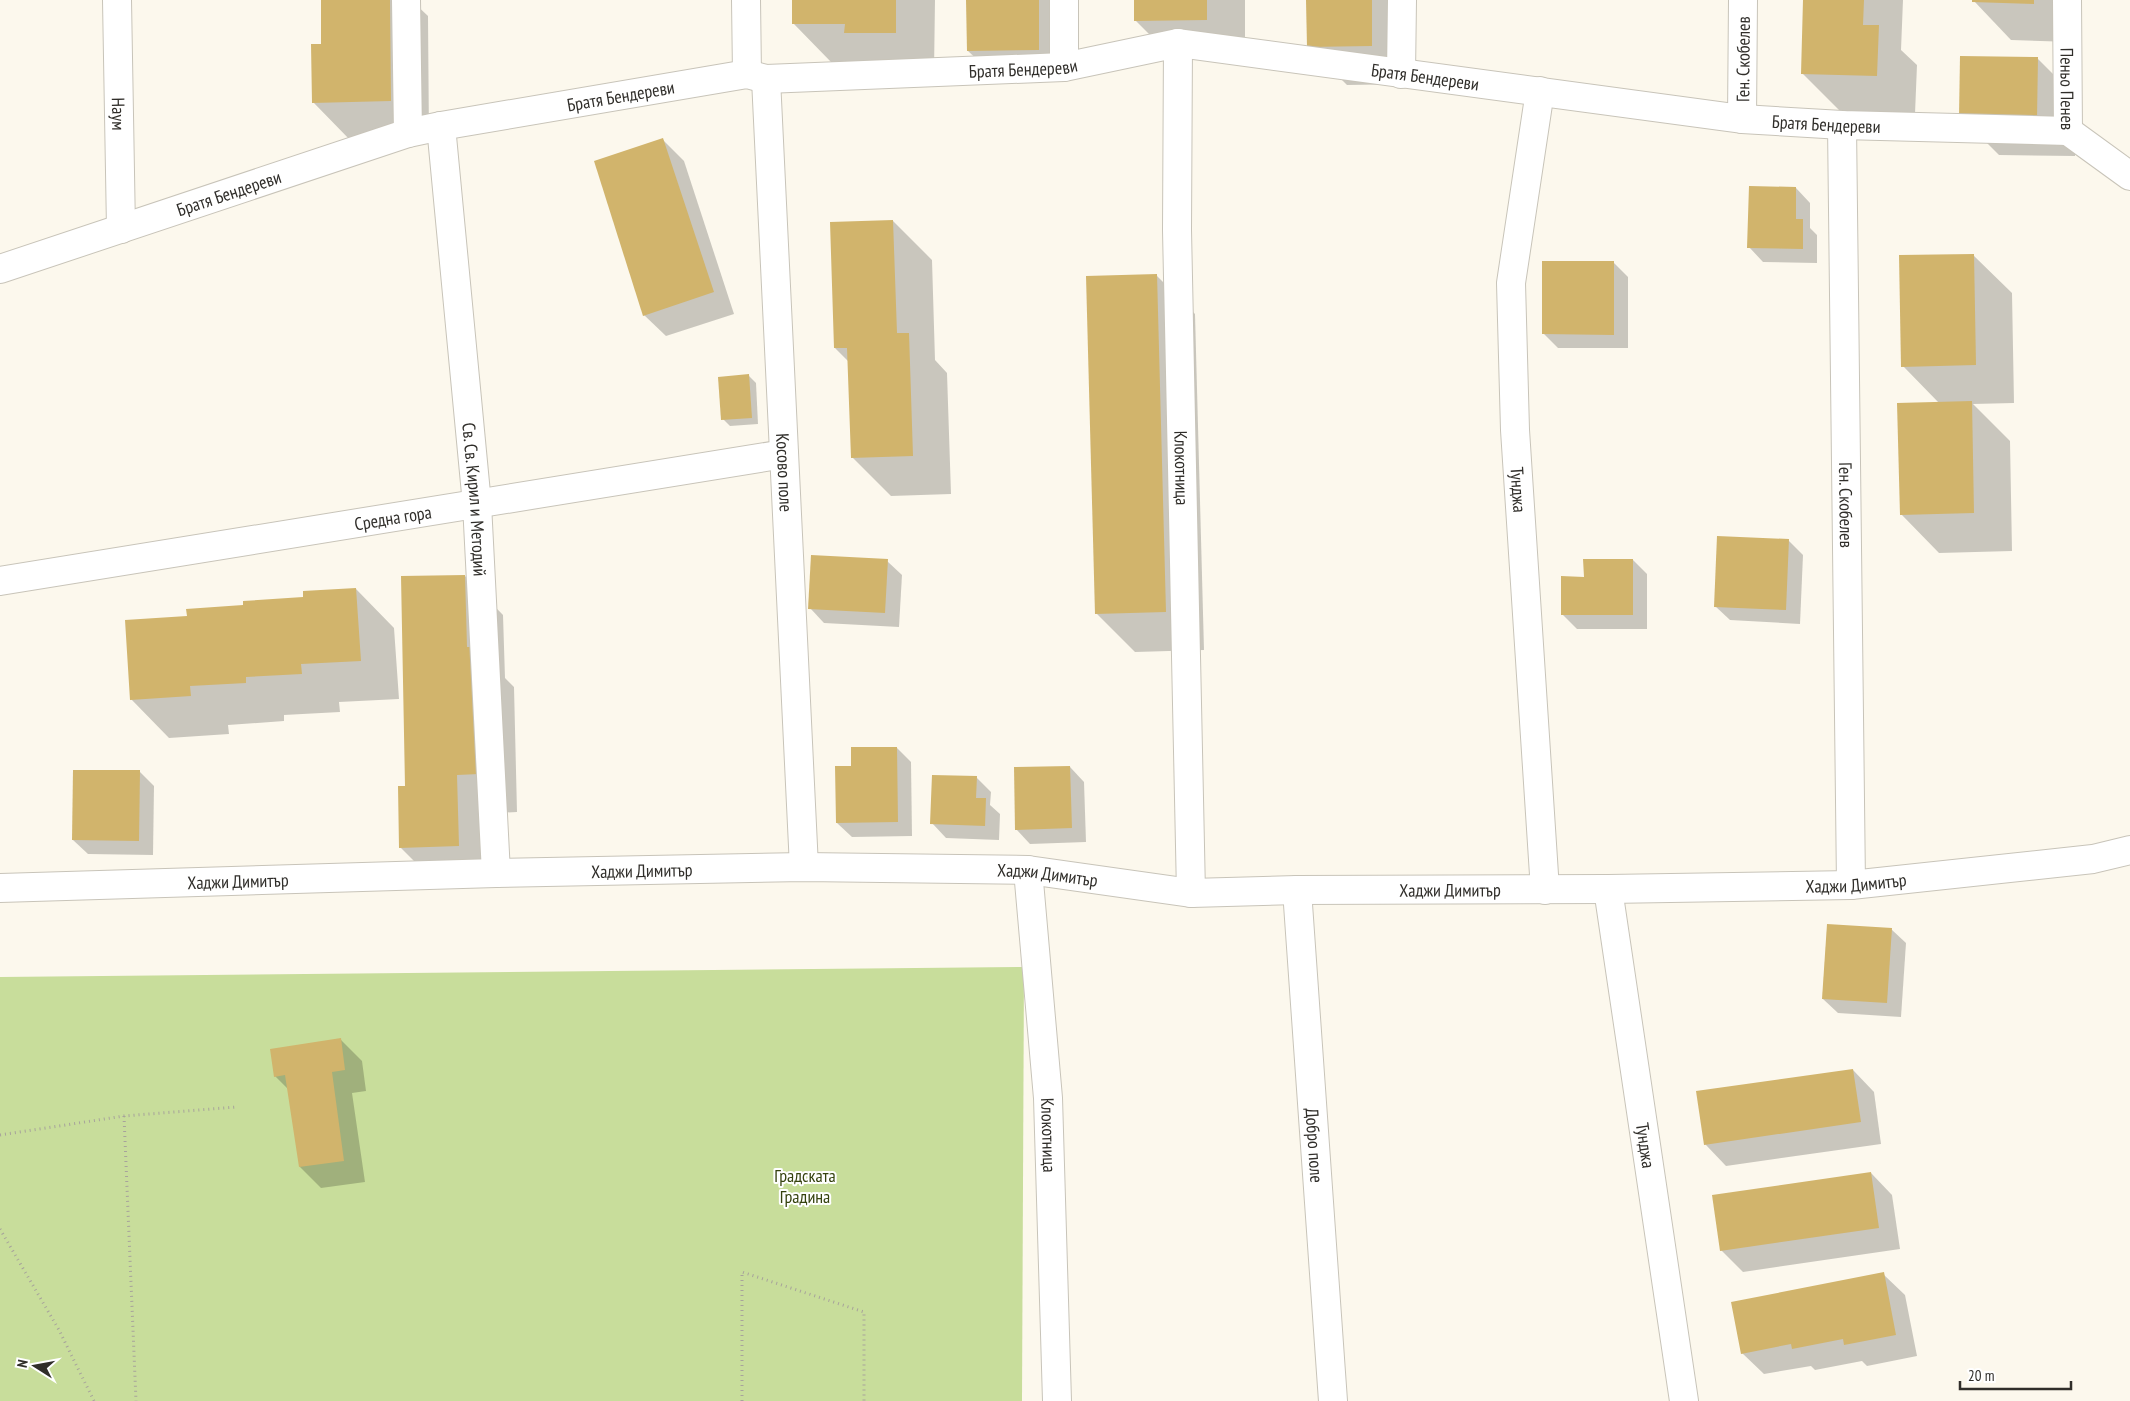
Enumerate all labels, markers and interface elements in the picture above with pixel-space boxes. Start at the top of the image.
street label: Ген. Скобелев [1731,16,1754,102]
street label: Пеньо Пенев [2056,48,2079,130]
street label: Братя Бендереви [968,53,1079,82]
street label: Братя Бендереви [1370,58,1481,95]
street label: Братя Бендереви [565,75,676,116]
street label: Наум [107,97,131,131]
street label: Братя Бендереви [1771,109,1881,138]
street label: Братя Бендереви [173,165,284,221]
street label: Св. Св. Кирил и Методий [458,422,492,577]
street label: Клокотница [1170,430,1194,506]
street label: Косово поле [772,433,798,512]
street label: Ген. Скобелев [1834,462,1859,548]
street label: Тунджа [1506,466,1532,513]
street label: Средна гора [353,500,433,535]
street label: Хаджи Димитър [591,858,693,883]
street label: Хаджи Димитър [997,858,1099,891]
street label: Хаджи Димитър [187,868,289,894]
street label: Хаджи Димитър [1805,868,1908,897]
street label: Хаджи Димитър [1399,878,1501,901]
street label: Клокотница [1036,1097,1062,1173]
street label: Добро поле [1301,1107,1329,1183]
street label: Тунджа [1631,1121,1661,1169]
park label: Градската Градина [774,1164,836,1208]
north arrow [10,1341,60,1391]
text: N [13,1358,32,1369]
scale bar [1960,1358,2071,1390]
text: 20 m [1968,1366,1994,1385]

